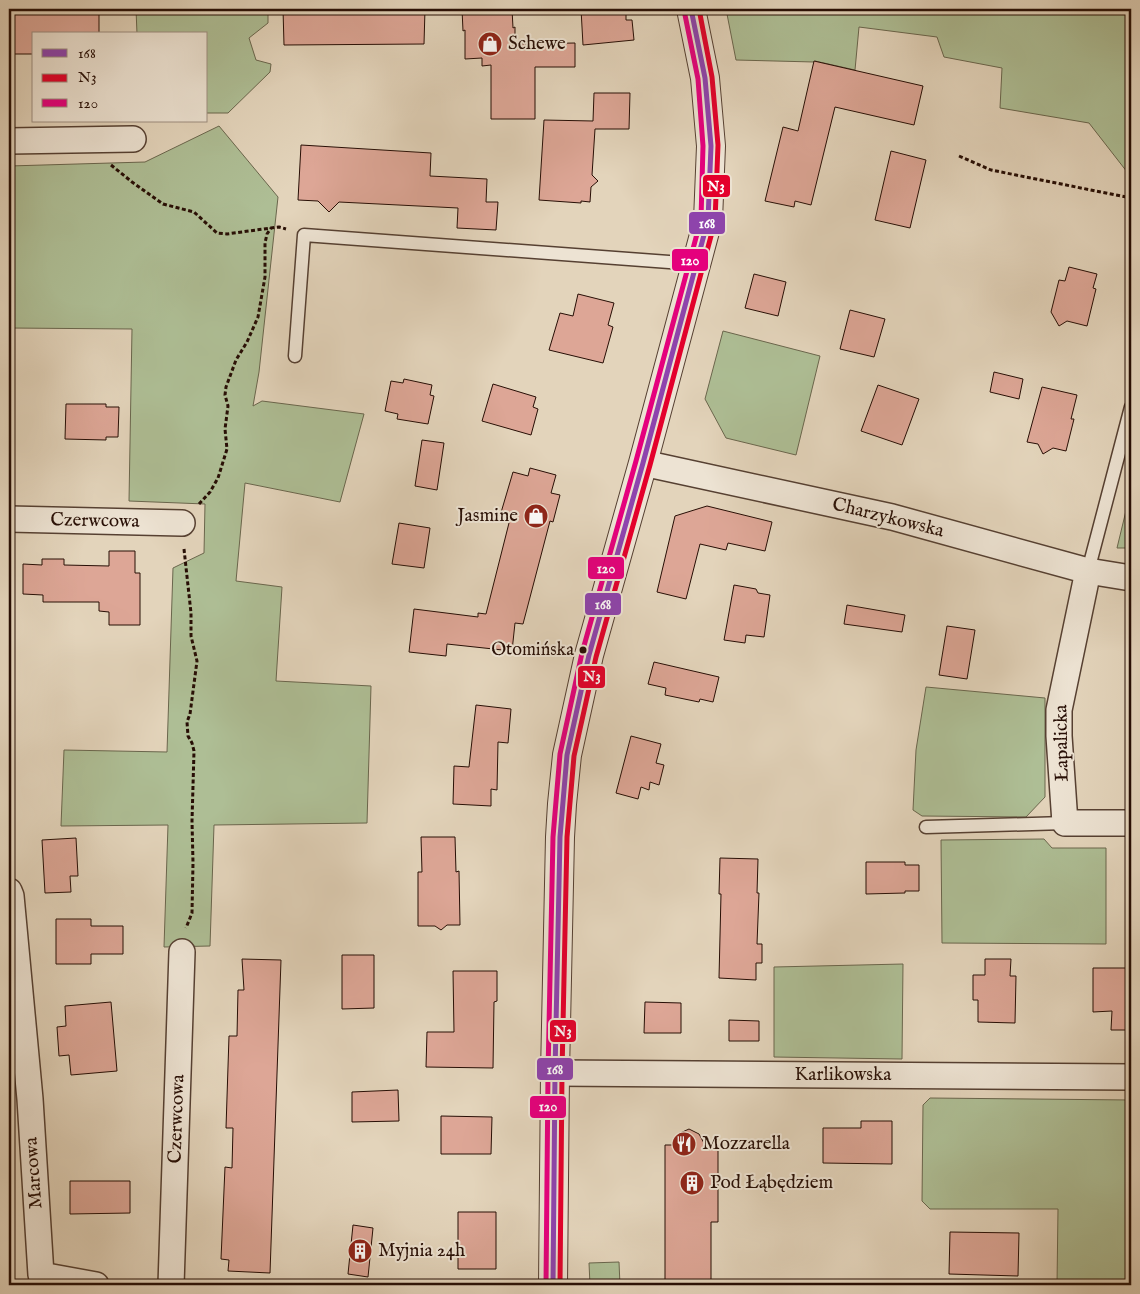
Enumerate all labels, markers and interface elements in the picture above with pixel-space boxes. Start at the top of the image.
shop icon: Schewe [477,31,503,57]
legend [32,32,208,122]
place label: Schewe [508,32,566,56]
text: 168 [78,44,96,63]
text: N3 [78,68,97,87]
text: 120 [78,94,98,113]
line badge: N3 [702,174,731,198]
text: N3 [706,178,725,196]
line badge: 168 [688,211,726,235]
text: 168 [699,215,716,233]
line badge: 120 [671,248,709,272]
text: 120 [681,252,699,270]
street label: Charzykowska [830,493,947,544]
shop icon: Jasmine [523,503,549,529]
place label: Jasmine [455,504,518,528]
street label: Czerwcowa [50,508,141,534]
line badge: 120 [587,556,625,580]
text: 120 [597,560,615,578]
line badge: 168 [584,592,622,616]
text: 168 [595,596,612,614]
place label: Otomińska [491,639,574,662]
marker: Otomińska [578,645,588,655]
line badge: N3 [577,665,606,689]
text: N3 [582,668,601,686]
street label: Łapalicka [1049,704,1075,782]
line badge: N3 [549,1019,577,1043]
text: N3 [553,1023,572,1041]
line badge: 168 [536,1057,574,1081]
text: 168 [547,1061,564,1079]
street label: Karlikowska [795,1063,892,1087]
street label: Czerwcowa [163,1073,191,1164]
line badge: 120 [529,1095,567,1119]
text: 120 [539,1098,557,1116]
restaurant icon: Mozzarella [671,1131,697,1157]
place label: Mozzarella [702,1132,791,1156]
street label: Marcowa [19,1135,48,1210]
building icon: Pod Łąbędziem [679,1170,705,1196]
place label: Pod Łąbędziem [710,1171,833,1195]
building icon: Myjnia 24h [347,1238,373,1264]
place label: Myjnia 24h [378,1239,465,1263]

